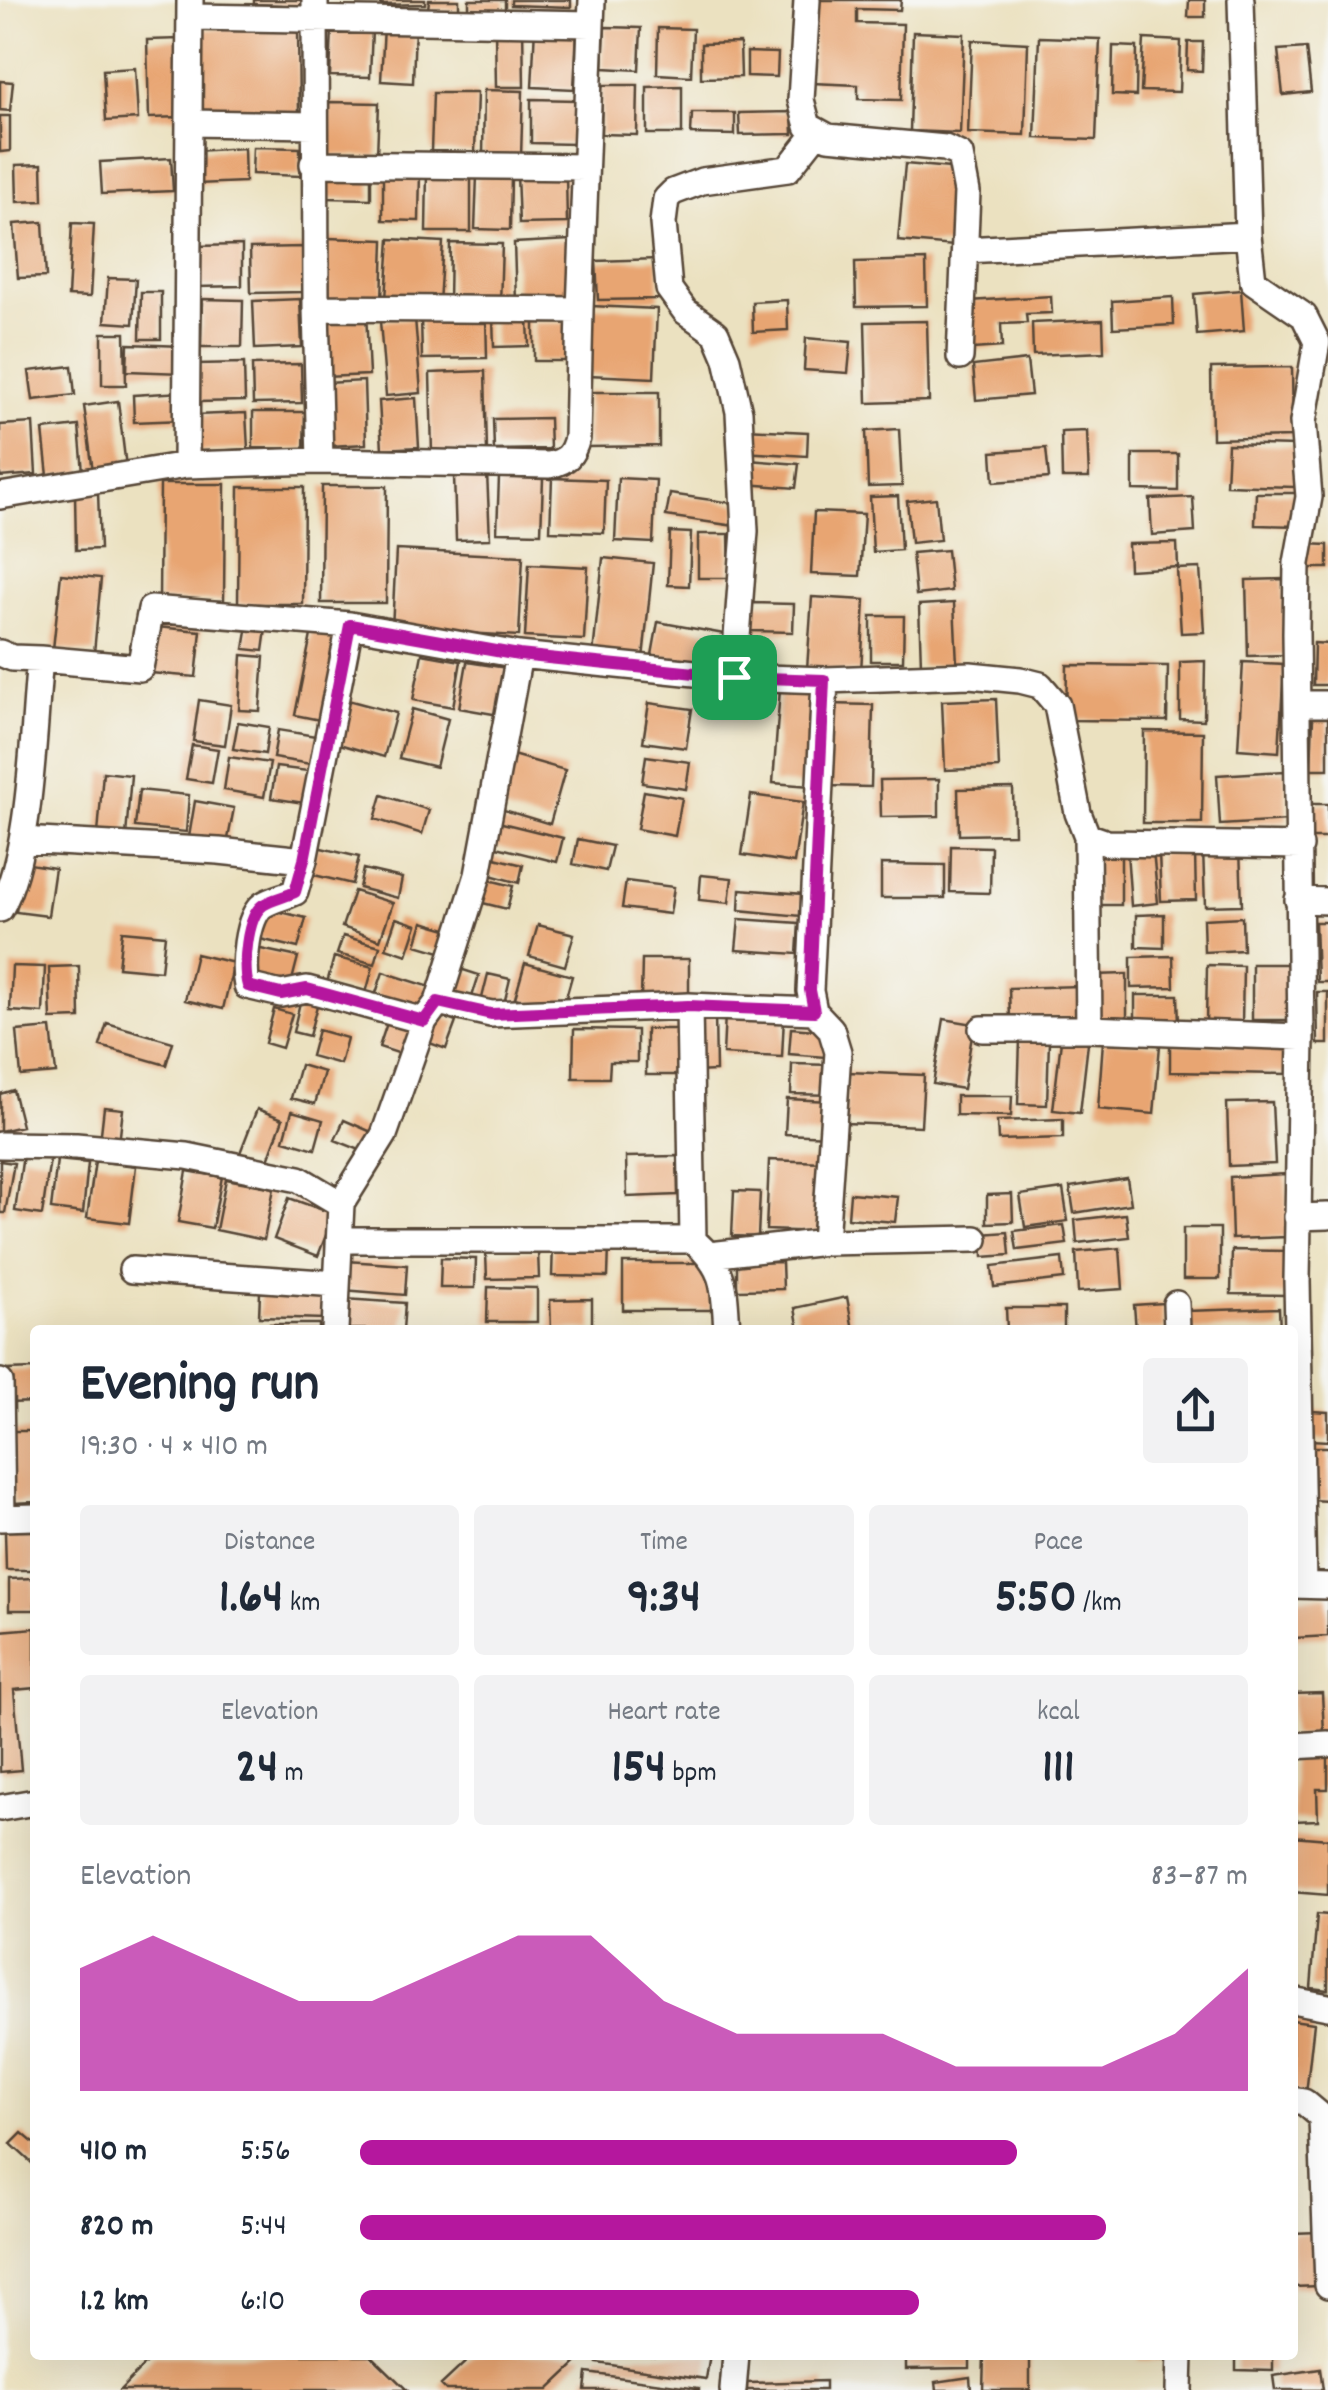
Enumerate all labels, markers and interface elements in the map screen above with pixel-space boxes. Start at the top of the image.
pin [692,635,777,720]
icon: arrive [707,650,762,705]
text: Evening run [80,1348,319,1427]
button: share [1143,1358,1248,1463]
text: 19:30 · 4 × 410 m [80,1425,268,1471]
text: Distance [224,1524,315,1564]
text: Time [640,1524,688,1564]
text: Pace [1034,1524,1083,1564]
text: 1.64 [219,1564,283,1636]
text: 9:34 [627,1564,701,1636]
text: 5:50 [995,1564,1077,1636]
text: km [283,1585,320,1625]
text: /km [1077,1585,1122,1625]
text: Elevation [221,1694,318,1734]
text: Heart rate [607,1694,721,1734]
text: kcal [1037,1694,1080,1734]
text: 24 [236,1734,278,1806]
text: 154 [611,1734,666,1806]
text: 111 [1042,1734,1075,1806]
text: m [278,1755,304,1795]
text: bpm [666,1755,717,1795]
text: Elevation [80,1855,191,1901]
text: 83–87 m [1151,1855,1248,1901]
text: 410 m [80,2130,147,2176]
text: 5:56 [240,2130,291,2176]
text: 820 m [80,2205,154,2251]
text: 5:44 [240,2205,287,2251]
text: 1.2 km [80,2280,149,2326]
text: 6:10 [240,2280,285,2326]

